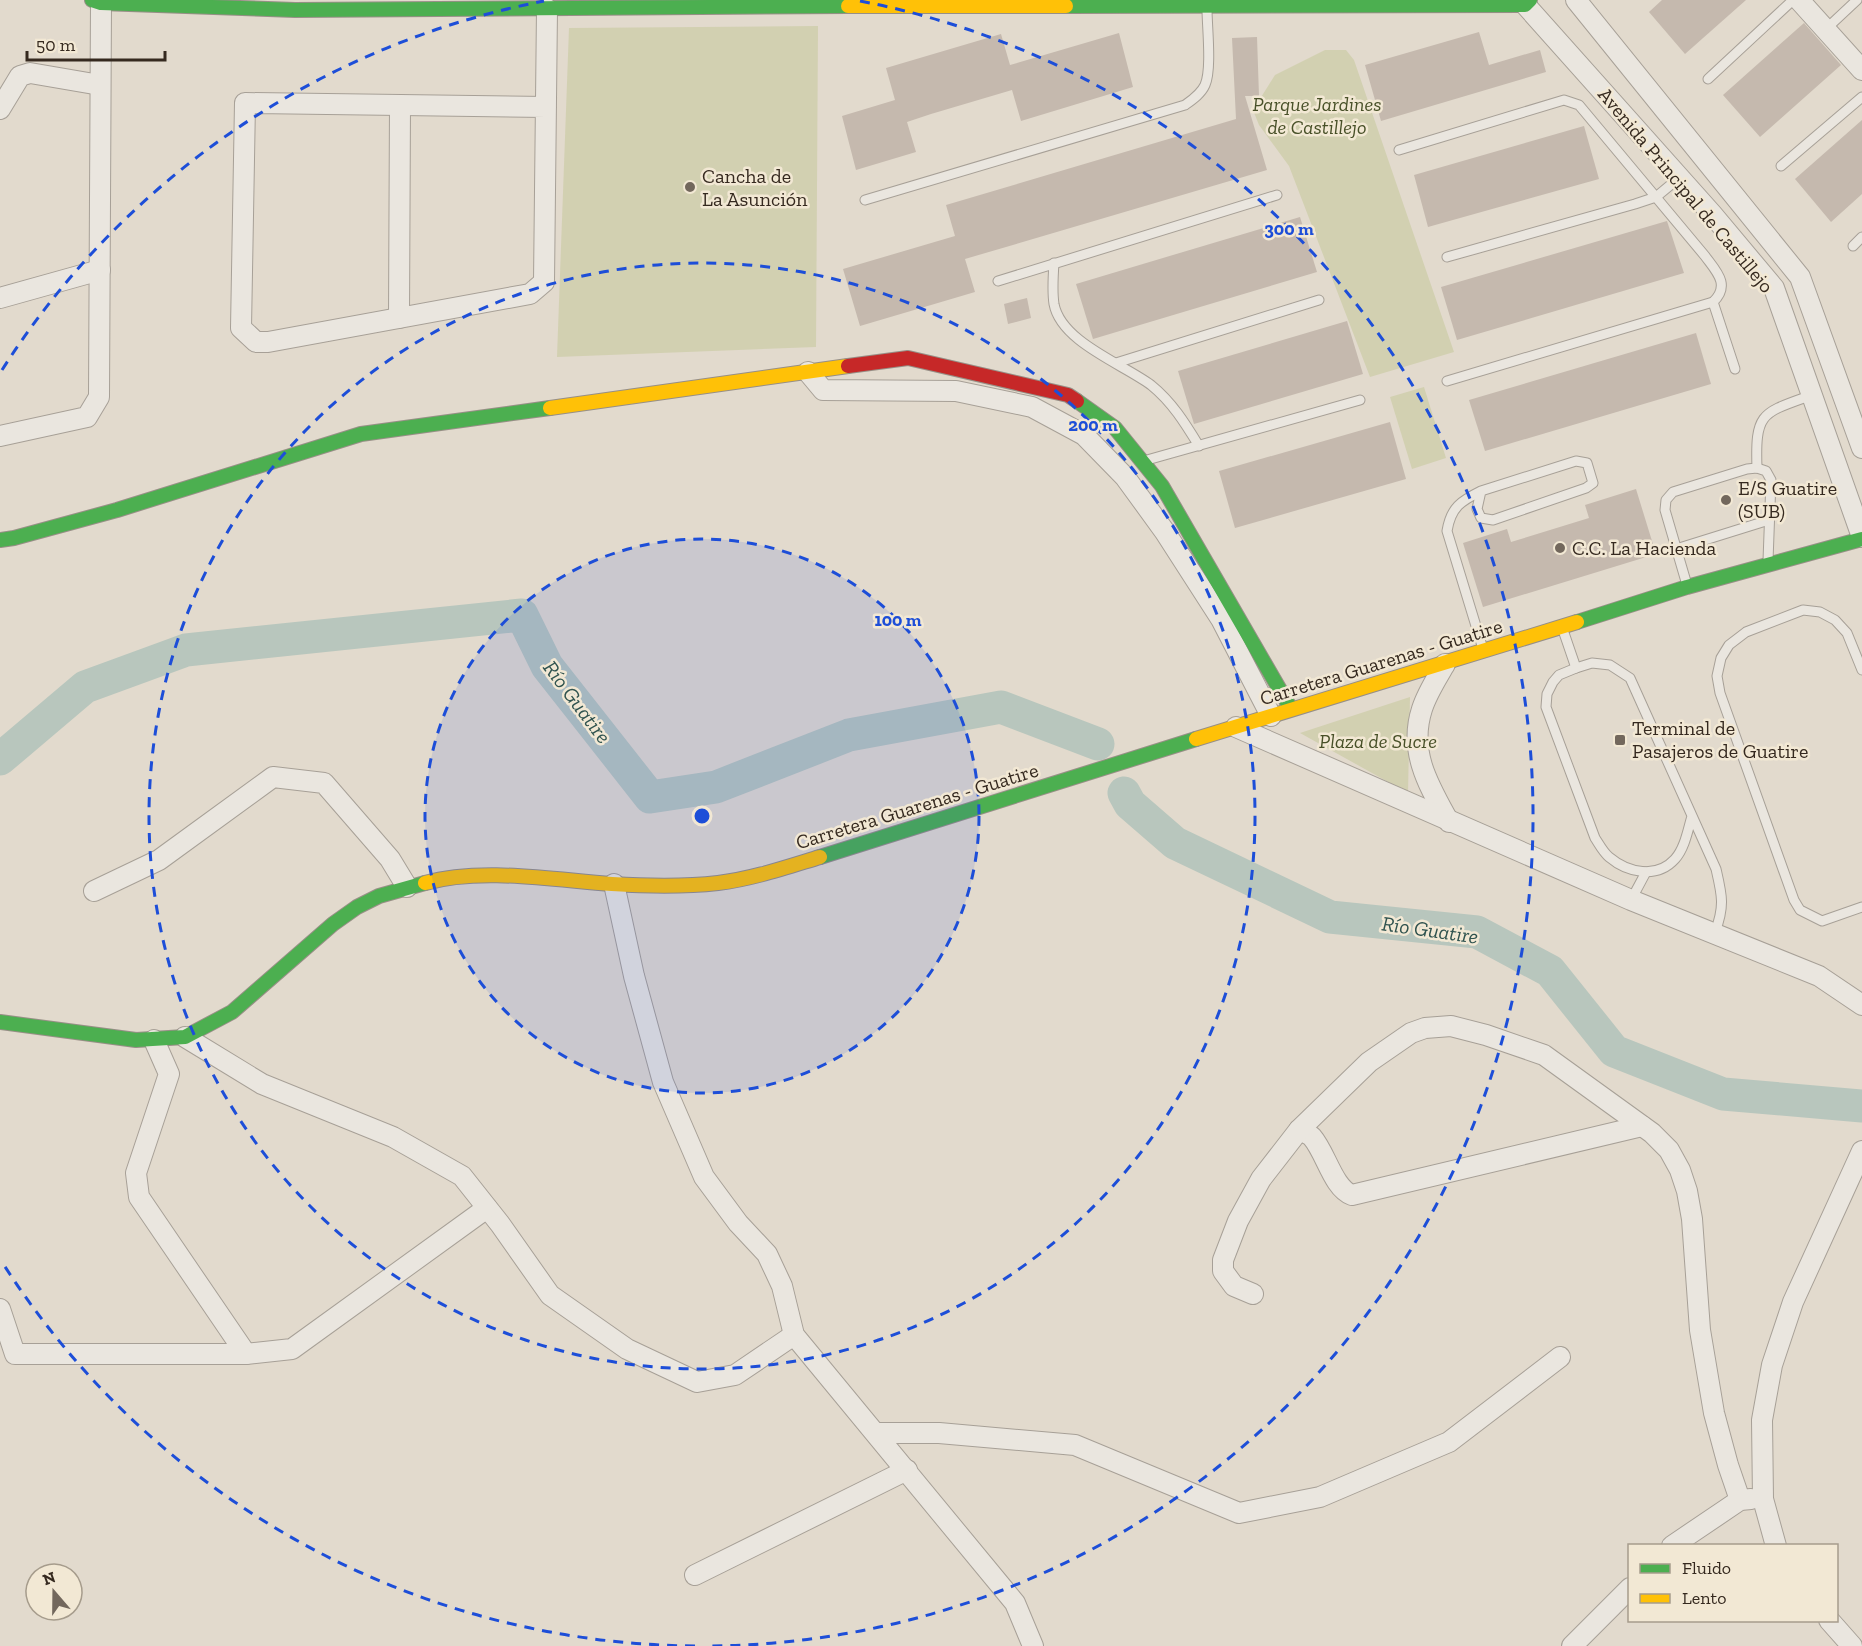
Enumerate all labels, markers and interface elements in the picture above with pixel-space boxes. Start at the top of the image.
scale bar [27,24,165,62]
text: 50 m [36,34,76,56]
street label: Avenida Principal de Castillejo [1593,83,1779,297]
park label: Parque Jardines de Castillejo [1252,92,1382,139]
place label: Cancha de La Asunción [702,164,808,211]
marker: Cancha de La Asunción [683,180,697,194]
text: 300 m [1264,218,1314,240]
text: 200 m [1068,414,1118,436]
place label: E/S Guatire (SUB) [1738,476,1837,523]
marker: E/S Guatire (SUB) [1719,493,1733,507]
place label: C.C. La Hacienda [1572,536,1717,560]
marker: C.C. La Hacienda [1553,541,1567,555]
text: 100 m [874,609,922,631]
street label: Carretera Guarenas - Guatire [1257,614,1505,710]
water label: Río Guatire [538,655,617,748]
place label: Terminal de Pasajeros de Guatire [1632,716,1808,763]
park label: Plaza de Sucre [1319,729,1437,753]
marker: Terminal de Pasajeros de Guatire [1613,733,1627,747]
street label: Carretera Guarenas - Guatire [793,758,1041,854]
centre of rings [692,806,712,826]
water label: Río Guatire [1380,910,1480,949]
legend [1628,1544,1838,1622]
text: Fluido [1682,1557,1731,1579]
north arrow [24,1562,84,1622]
text: N [40,1567,58,1589]
text: Lento [1682,1587,1727,1609]

